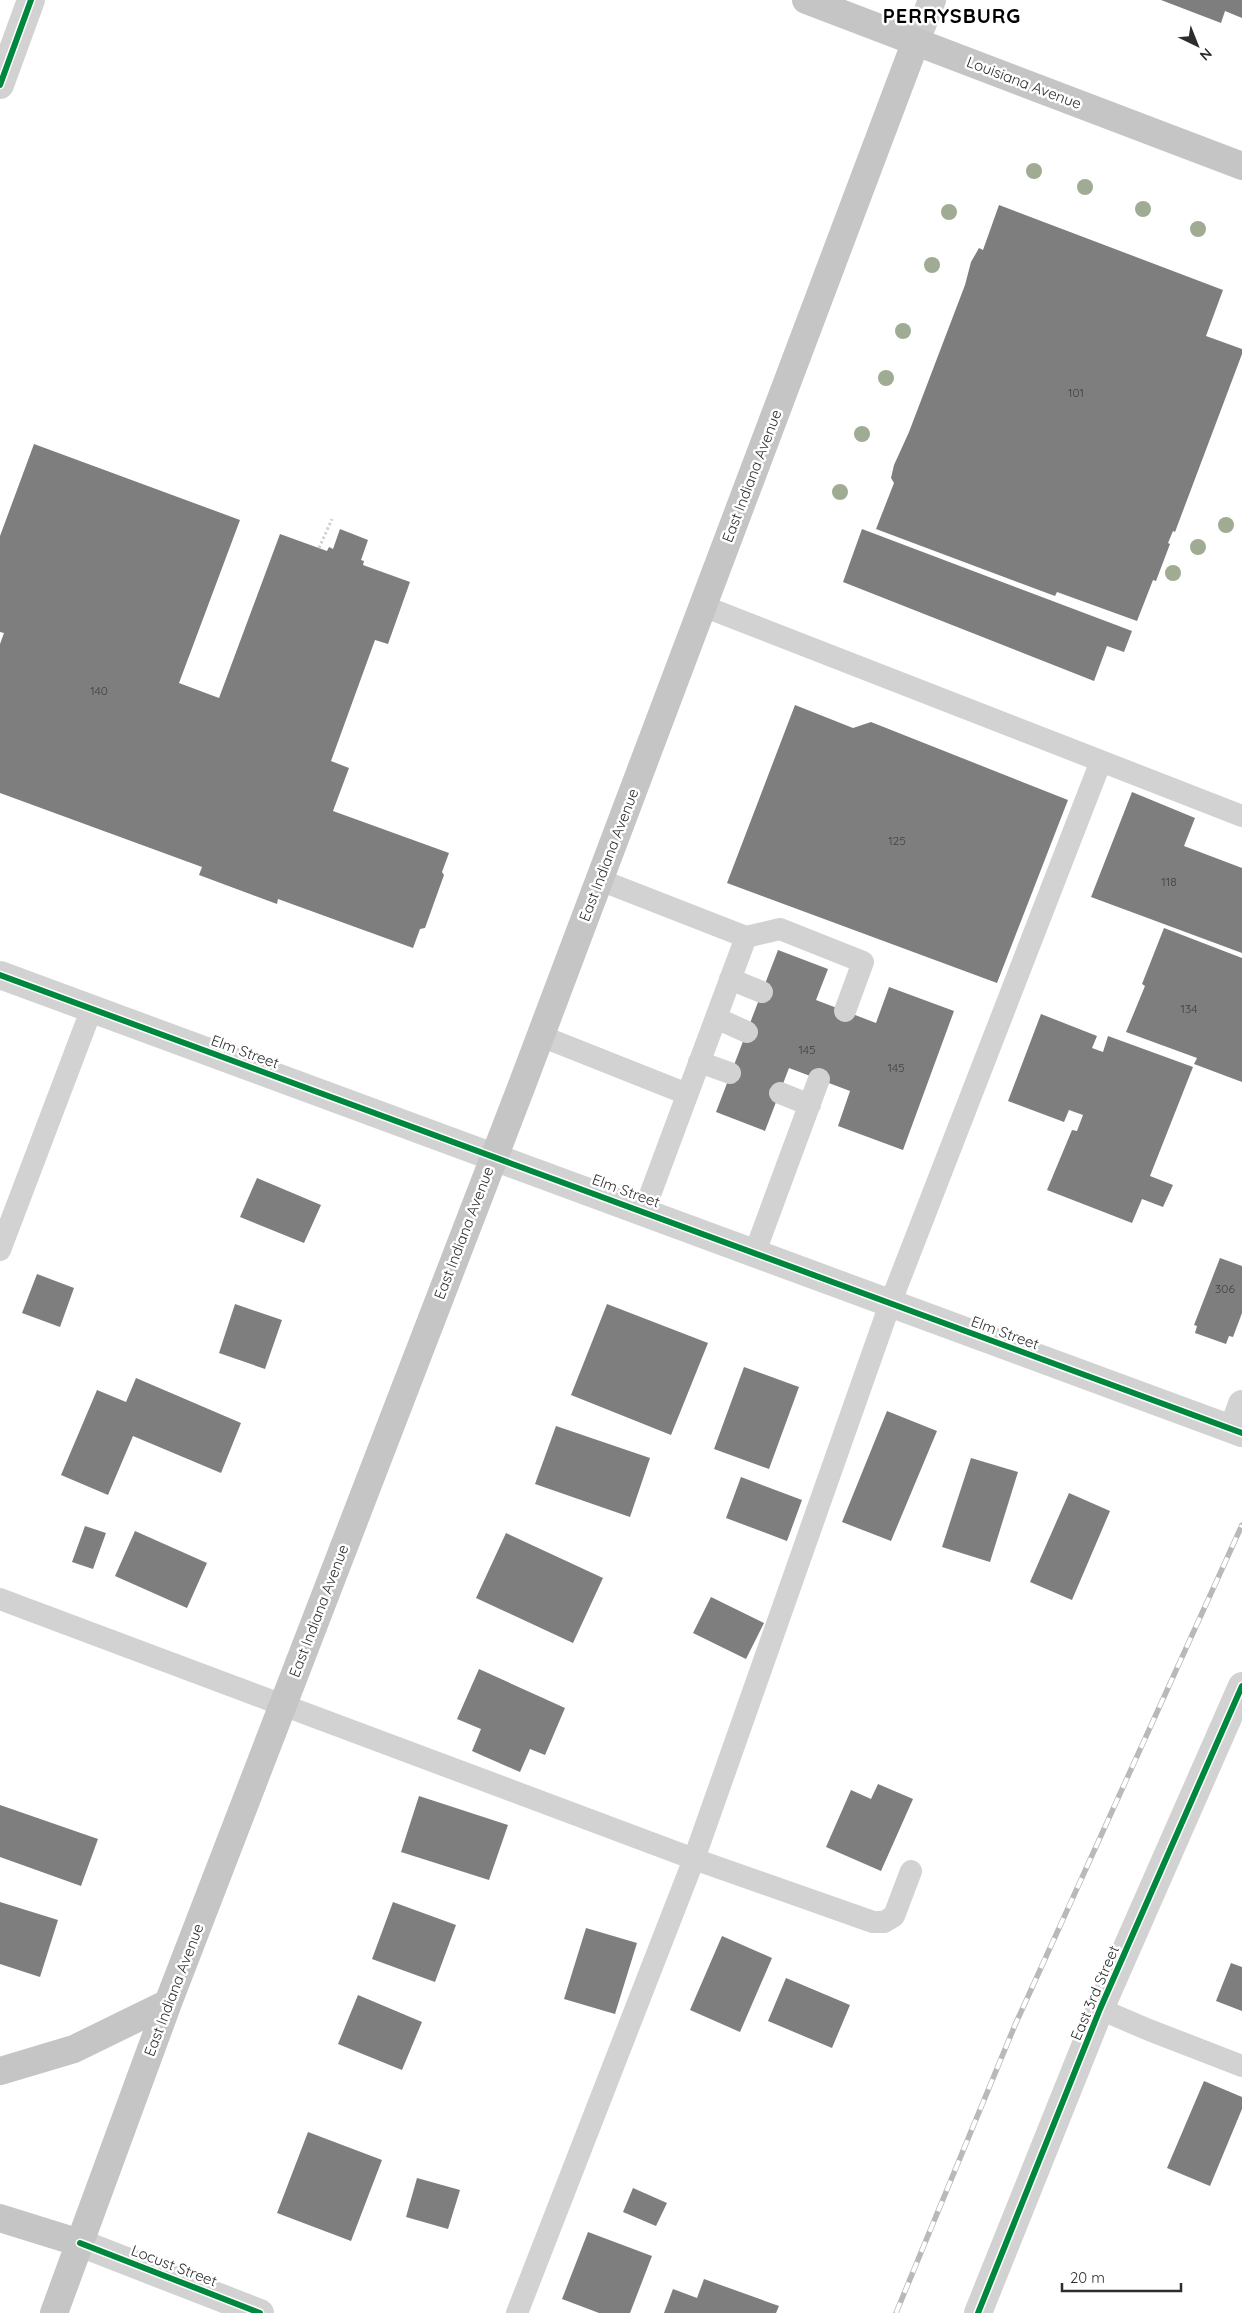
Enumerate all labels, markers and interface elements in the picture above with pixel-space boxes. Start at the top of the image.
district label: PERRYSBURG [883,3,1021,28]
north arrow [1172,20,1222,70]
text: N [1196,44,1216,65]
street label: Louisiana Avenue [964,52,1084,113]
house number: 101 [1068,385,1084,400]
street label: East Indiana Avenue [717,407,786,545]
house number: 140 [90,683,108,698]
street label: East Indiana Avenue [574,786,643,924]
house number: 125 [888,833,906,848]
house number: 118 [1161,874,1177,889]
house number: 134 [1180,1001,1198,1016]
street label: Elm Street [209,1031,282,1073]
house number: 145 [798,1042,816,1057]
house number: 145 [887,1060,905,1075]
street label: East Indiana Avenue [429,1164,498,1302]
street label: Elm Street [590,1170,663,1212]
house number: 306 [1215,1281,1235,1296]
street label: Elm Street [969,1312,1042,1354]
street label: East Indiana Avenue [284,1542,353,1680]
street label: East Indiana Avenue [139,1921,208,2059]
street label: East 3rd Street [1066,1942,1123,2043]
street label: Locust Street [129,2240,220,2291]
scale bar [1062,2260,1181,2292]
text: 20 m [1070,2268,1105,2287]

